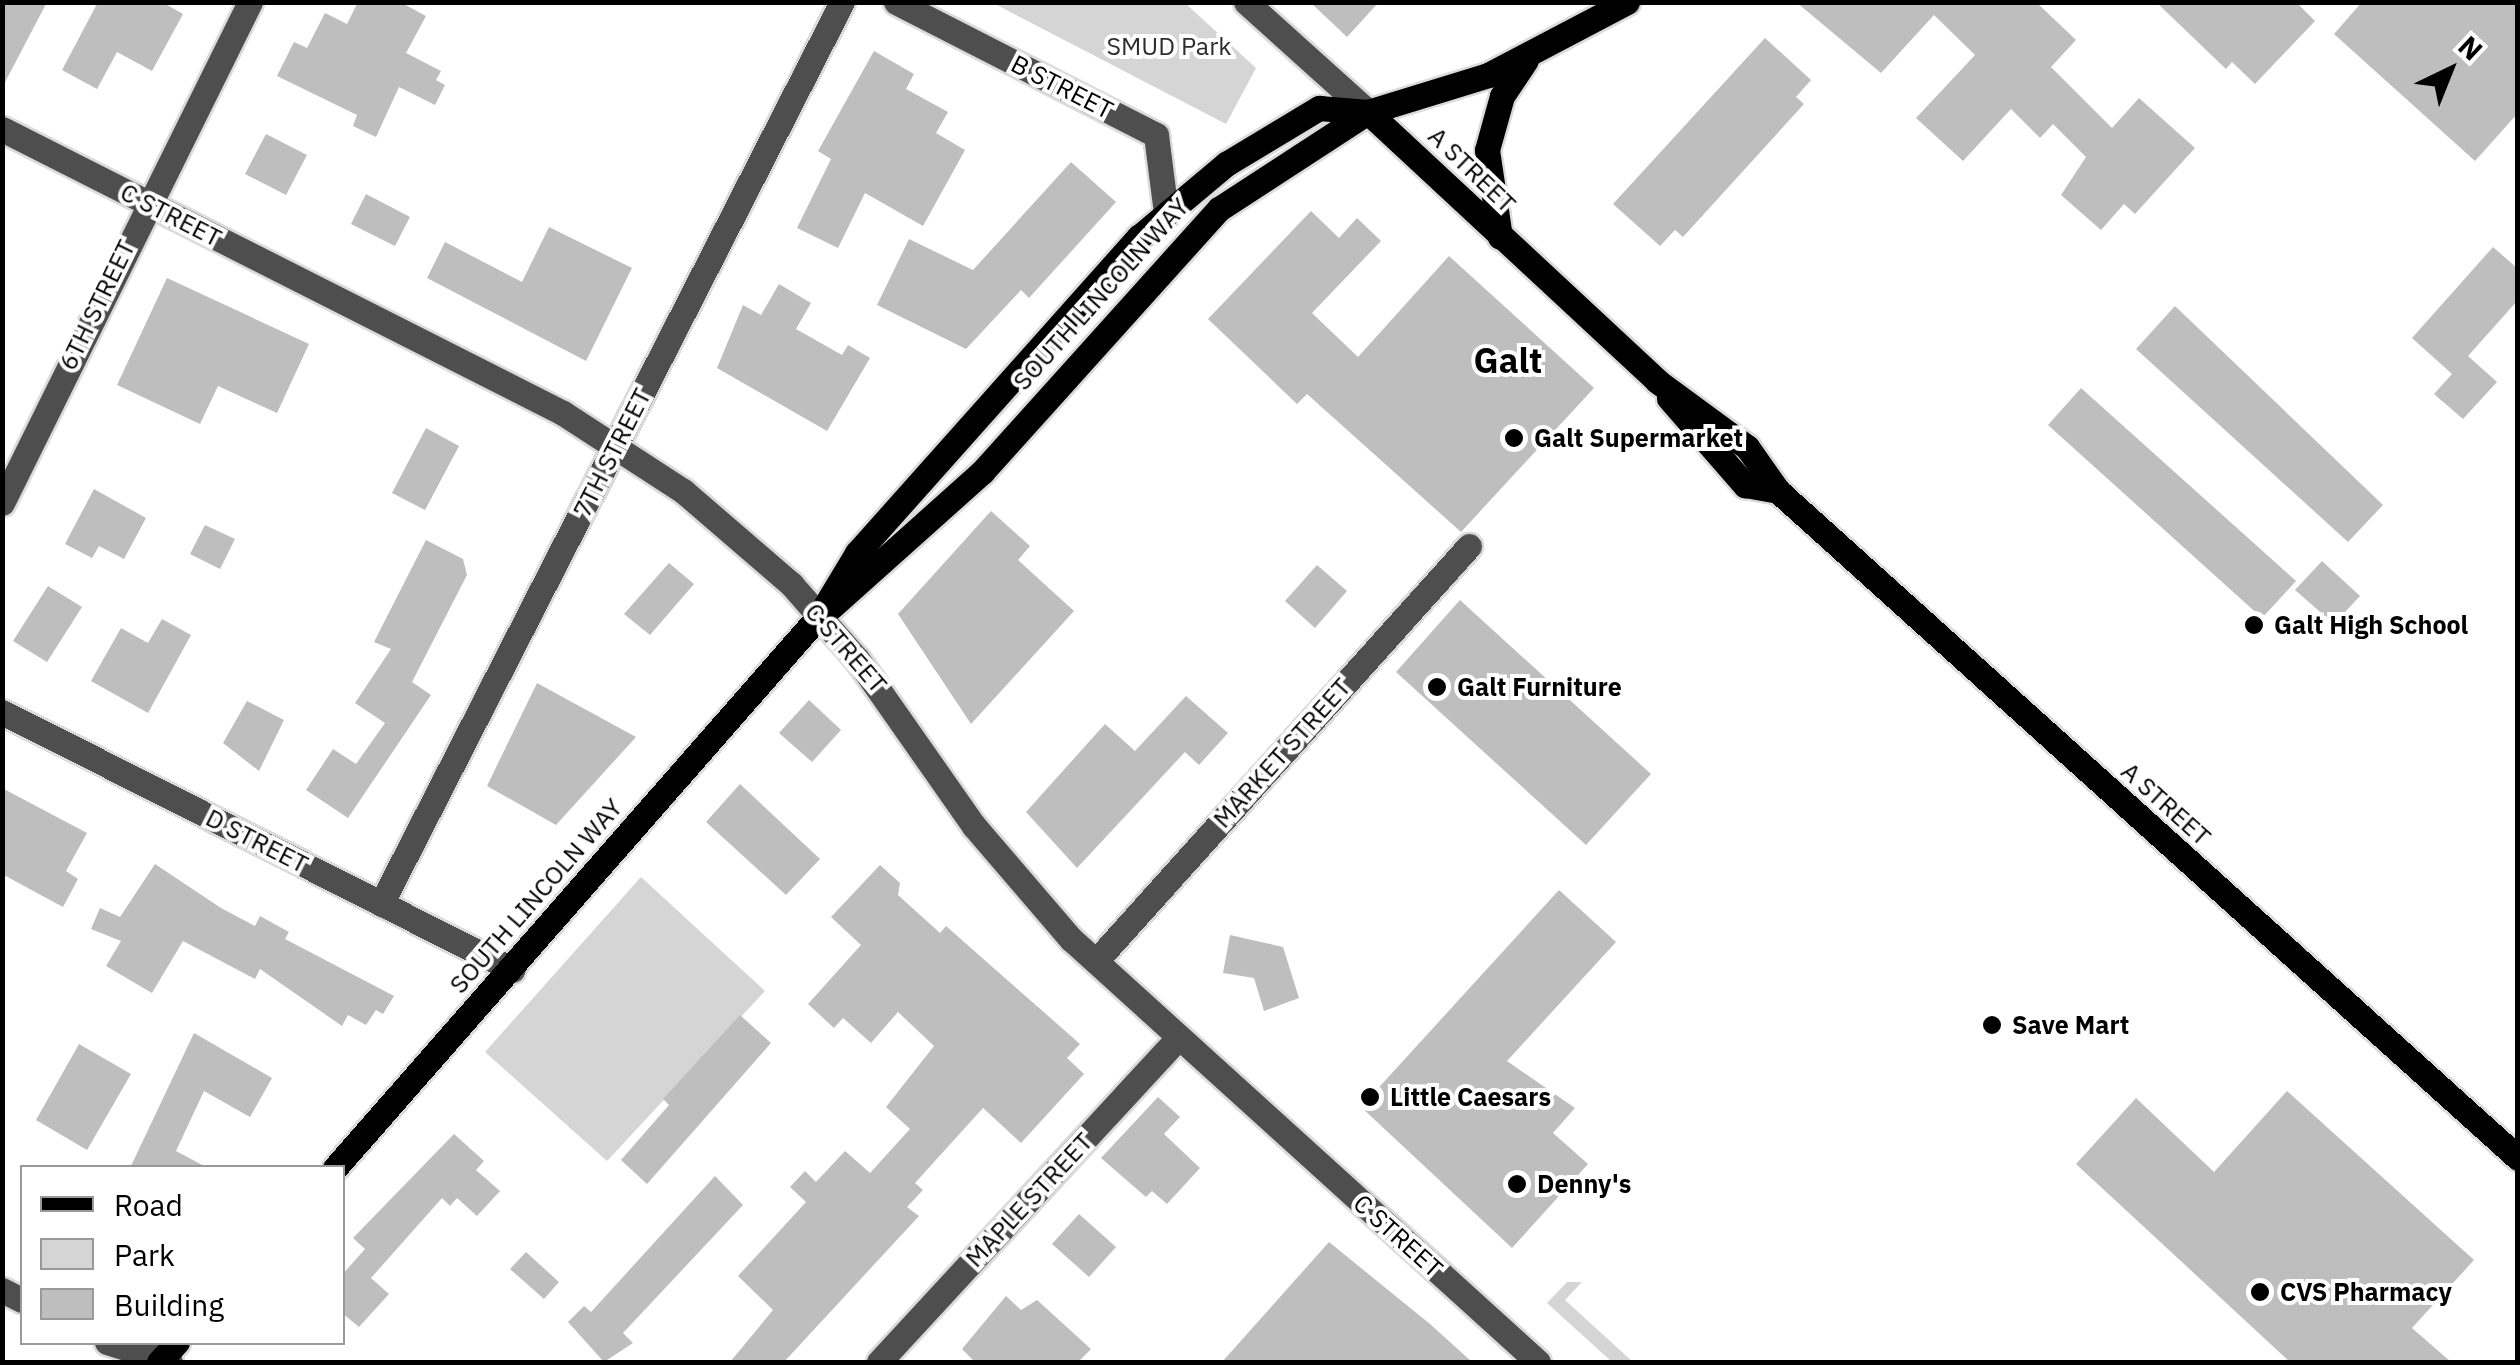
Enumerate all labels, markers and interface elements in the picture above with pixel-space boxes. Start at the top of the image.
north arrow [2400,20,2500,120]
text: N [2451,27,2491,68]
park label: SMUD Park [1106,31,1232,61]
street label: B STREET [1006,49,1118,125]
street label: A STREET [1422,121,1522,219]
street label: C STREET [115,177,227,253]
street label: SOUTH LINCOLN WAY [1007,192,1195,396]
street label: 6TH STREET [53,235,141,375]
district label: Galt [1474,339,1542,381]
street label: 7TH STREET [567,383,657,523]
place label: Galt Supermarket [1534,423,1743,453]
marker: Galt Supermarket [1503,427,1525,449]
street label: C STREET [799,597,893,699]
place label: Galt High School [2274,610,2468,640]
marker: Galt High School [2243,614,2265,636]
street label: MARKET STREET [1207,672,1357,834]
place label: Galt Furniture [1457,672,1622,702]
marker: Galt Furniture [1426,676,1448,698]
street label: A STREET [2115,756,2217,852]
street label: SOUTH LINCOLN WAY [443,793,629,999]
street label: D STREET [201,803,313,879]
place label: Save Mart [2012,1010,2129,1040]
marker: Save Mart [1981,1014,2003,1036]
place label: Little Caesars [1390,1082,1551,1112]
marker: Little Caesars [1359,1086,1381,1108]
street label: MAPLE STREET [959,1127,1099,1273]
legend [20,1165,345,1345]
place label: Denny's [1537,1169,1631,1199]
marker: Denny's [1506,1173,1528,1195]
text: Road [114,1185,183,1224]
street label: C STREET [1347,1188,1449,1284]
text: Park [114,1235,175,1274]
place label: CVS Pharmacy [2280,1277,2452,1307]
marker: CVS Pharmacy [2249,1281,2271,1303]
text: Building [114,1285,224,1324]

